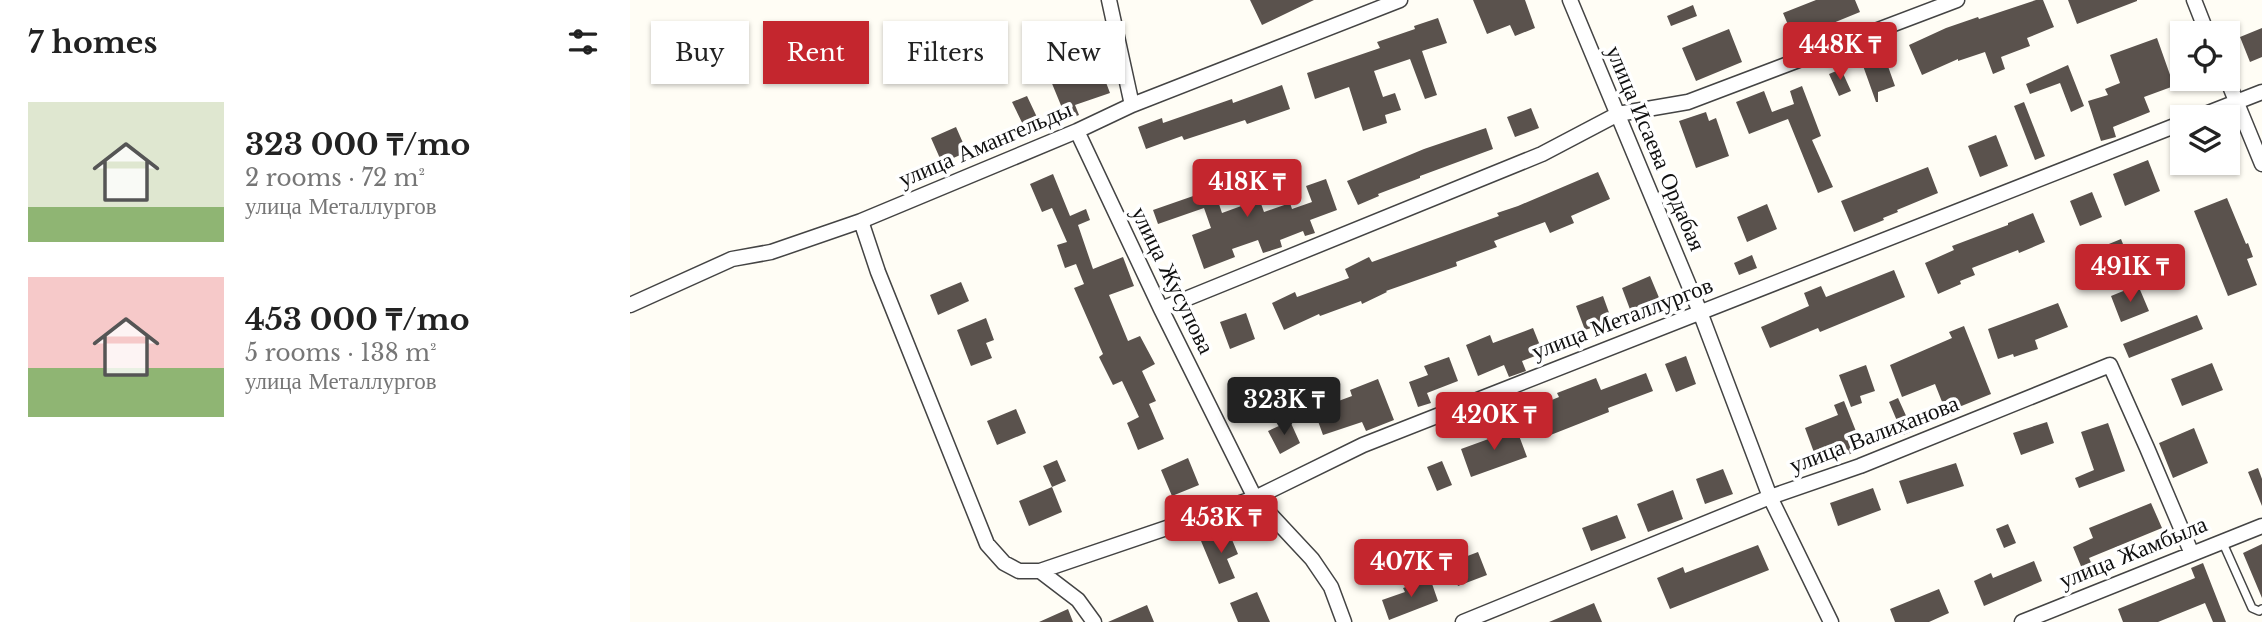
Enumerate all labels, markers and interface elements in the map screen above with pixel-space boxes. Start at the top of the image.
chip: Buy [651,21,749,84]
chip: Rent [763,21,869,84]
chip: Filters [883,21,1008,84]
chip: New [1022,21,1125,84]
map controls [2170,21,2240,175]
button: locate [2170,21,2240,91]
pin: 448K ₸ [1783,22,1897,82]
icon: filters [564,23,602,61]
text: 7 homes [28,24,157,61]
text: 448K ₸ [1799,31,1881,59]
street label: улица Исаева Ордабая [1600,41,1712,255]
street label: улица Амангельды [894,95,1076,193]
button: layers [2170,105,2240,175]
text: 323 000 ₸/mo [245,126,470,163]
icon: home [84,130,168,214]
pin: 418K ₸ [1190,160,1304,219]
text: 2 rooms · 72 m² [245,164,425,192]
text: 418K ₸ [1209,168,1285,196]
text: улица Металлургов [245,192,437,220]
street label: улица Жусупова [1125,202,1221,358]
pin: 491K ₸ [2073,244,2187,304]
text: 491K ₸ [2091,253,2169,281]
street label: улица Металлургов [1528,271,1717,365]
text: 453 000 ₸/mo [245,301,469,338]
icon: home [84,305,168,389]
text: 5 rooms · 138 m² [245,339,437,367]
text: улица Металлургов [245,367,437,395]
pin: 323K ₸ [1227,378,1341,437]
text: 323K ₸ [1243,386,1325,414]
street label: улица Валиханова [1785,389,1963,479]
pin: 420K ₸ [1437,392,1551,452]
text: 420K ₸ [1452,401,1536,429]
pin: 453K ₸ [1164,496,1278,555]
text: 453K ₸ [1181,504,1261,532]
street label: улица Жамбыла [2055,510,2211,594]
pin: 407K ₸ [1354,540,1468,599]
text: 407K ₸ [1370,548,1452,576]

